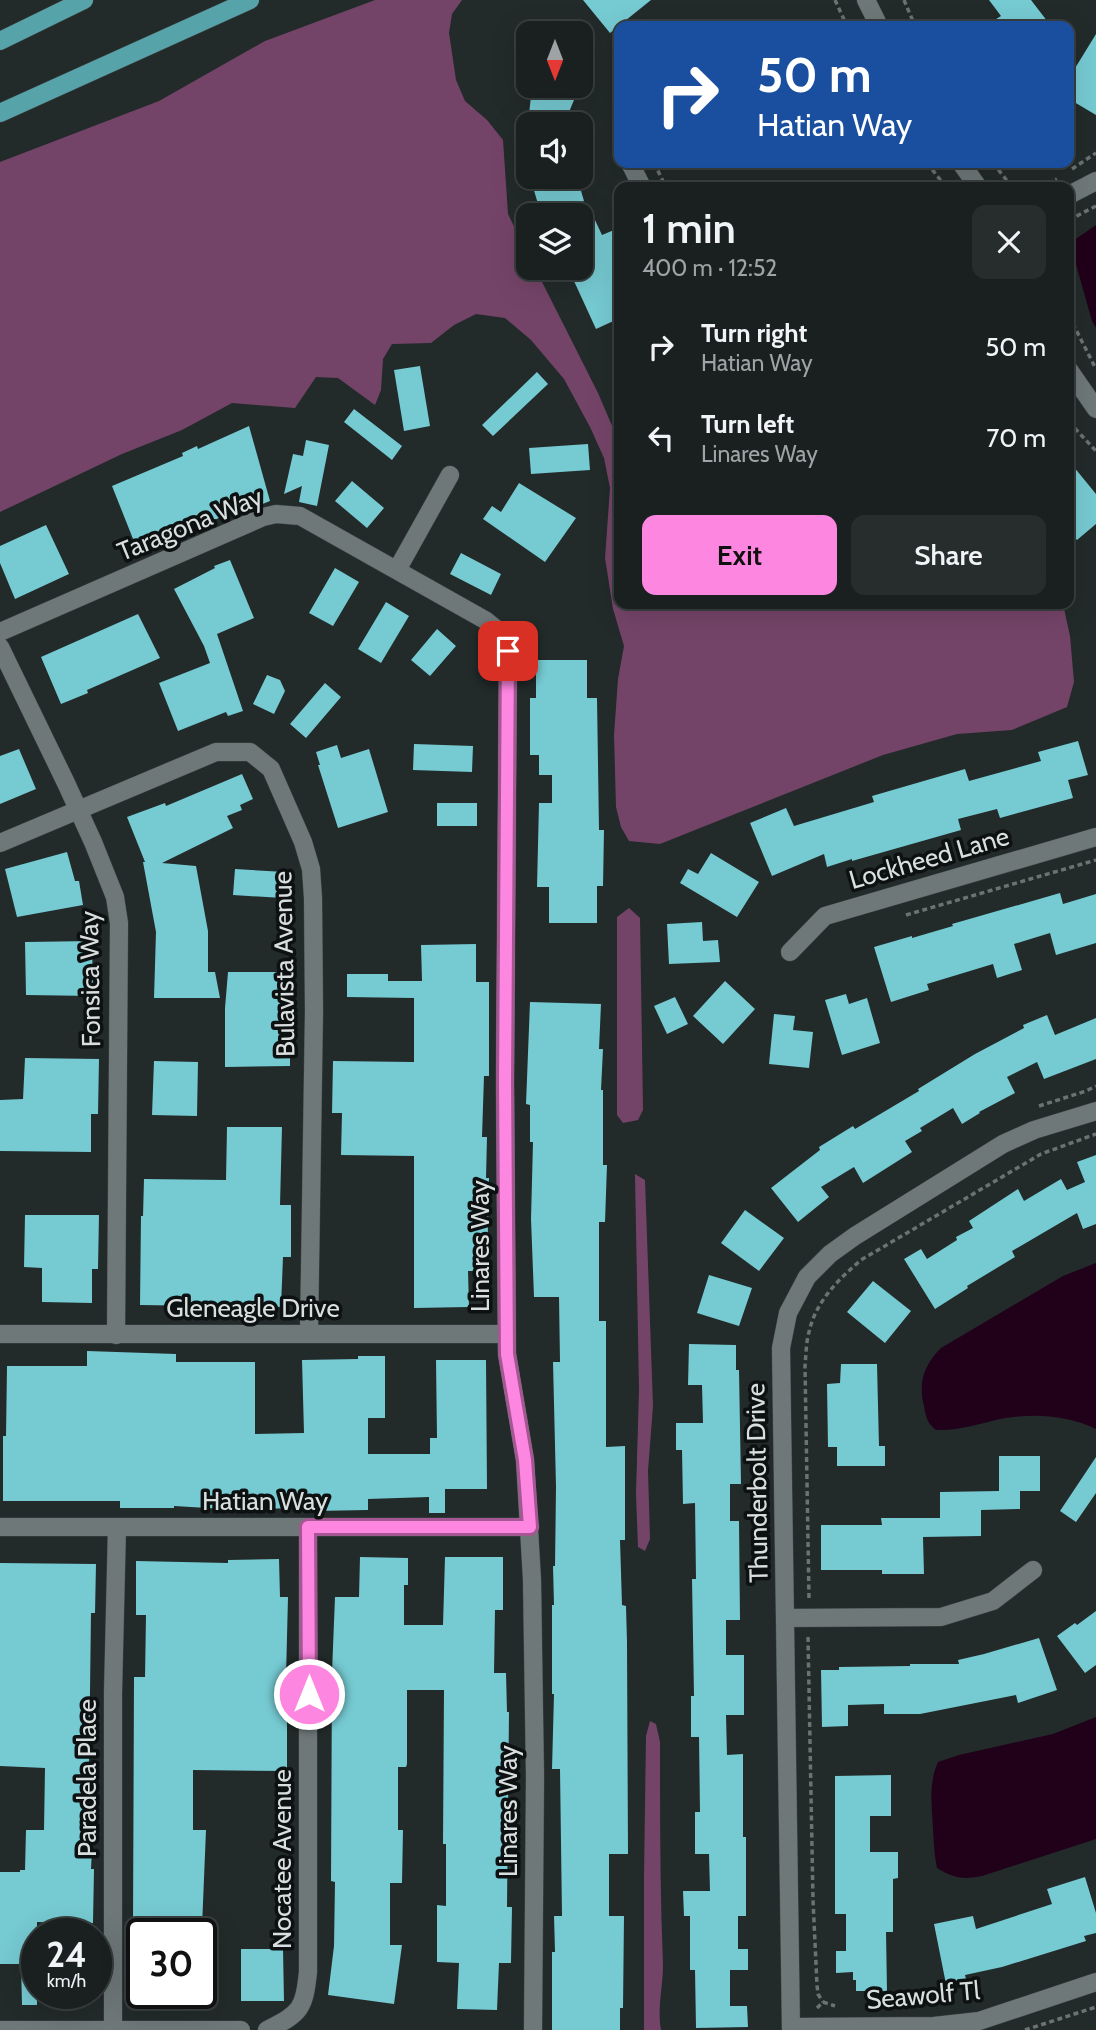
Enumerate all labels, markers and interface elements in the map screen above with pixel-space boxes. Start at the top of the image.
north arrow [516,21,593,98]
map controls [516,21,593,280]
text: 50 m [757,45,872,104]
icon: right [642,49,733,140]
text: Hatian Way [757,105,912,144]
button: sound [516,112,593,189]
text: 1 min [642,202,736,254]
button: layers [516,203,593,280]
button: close [972,205,1046,279]
text: 400 m · 12:52 [642,254,777,282]
text: Turn right [701,317,807,349]
icon: right [642,328,680,366]
text: 50 m [985,331,1046,363]
text: Hatian Way [701,349,813,377]
text: Turn left [701,408,794,440]
icon: left [642,419,680,457]
text: 70 m [986,422,1046,454]
text: Linares Way [701,440,818,468]
street label: Taragona Way [113,480,267,568]
button: Exit [642,515,837,595]
button: Share [851,515,1046,595]
pin [478,621,538,681]
icon: arrive [489,632,527,670]
street label: Lockheed Lane [845,820,1013,896]
street label: Bulavista Avenue [266,871,302,1057]
street label: Fonsica Way [73,911,107,1047]
street label: Linares Way [464,1180,496,1312]
street label: Gleneagle Drive [166,1292,340,1324]
street label: Thunderbolt Drive [739,1383,775,1583]
street label: Hatian Way [202,1485,328,1517]
position arrow [272,1657,346,1731]
street label: Paradela Place [71,1699,103,1857]
street label: Linares Way [492,1745,524,1877]
street label: Nocatee Avenue [266,1769,298,1949]
speed limit sign: 30 [126,1918,217,2009]
text: 24 [46,1933,87,1976]
text: km/h [47,1970,86,1992]
street label: Seawolf Tl [865,1974,981,2016]

